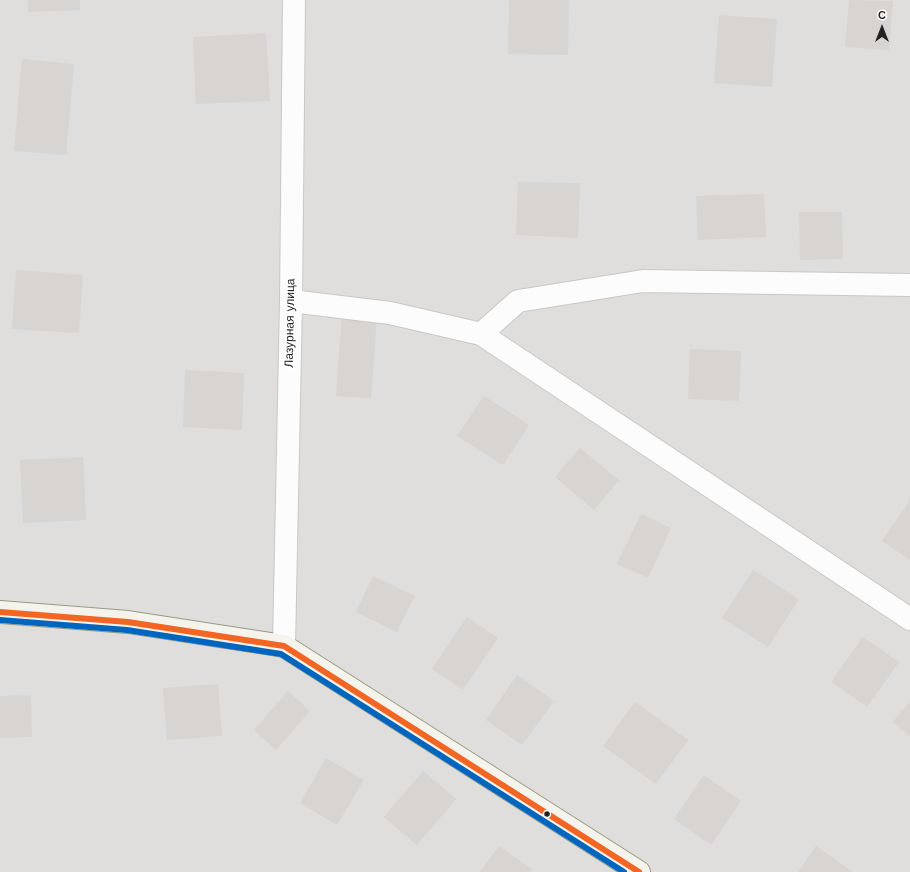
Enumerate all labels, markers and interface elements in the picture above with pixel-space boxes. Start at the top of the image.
north arrow [862,8,902,48]
text: С [878,9,886,22]
street label: Лазурная улица [282,278,298,368]
unlabelled marker [542,809,552,819]

